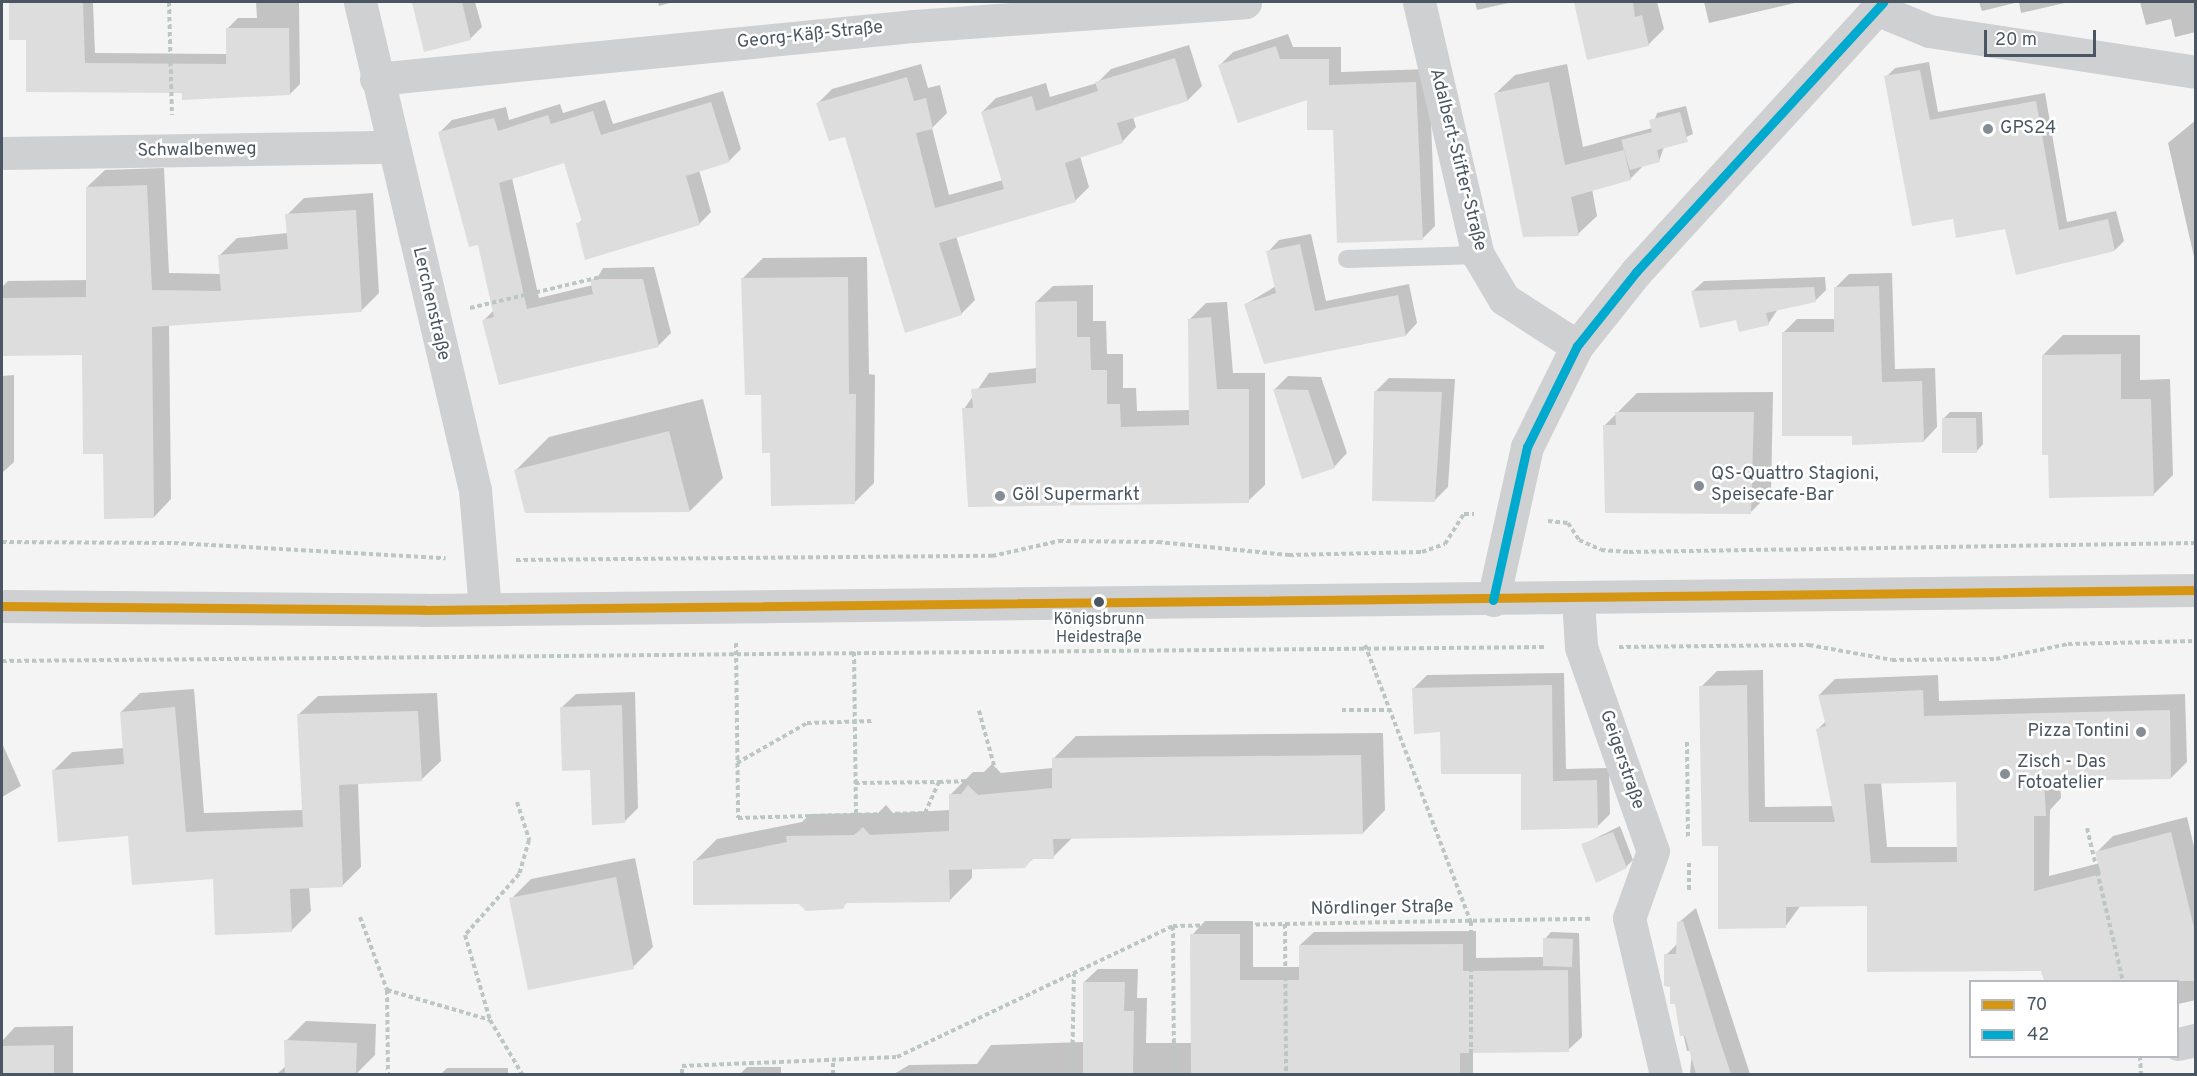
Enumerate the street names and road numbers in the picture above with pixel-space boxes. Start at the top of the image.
street label: Georg-Käß-Straße [736,18,884,54]
street label: Adalbert-Stifter-Straße [1424,67,1490,253]
street label: Schwalbenweg [137,139,257,163]
street label: Lerchenstraße [406,245,454,363]
street label: Geigerstraße [1594,708,1648,812]
street label: Nördlinger Straße [1310,897,1454,921]

